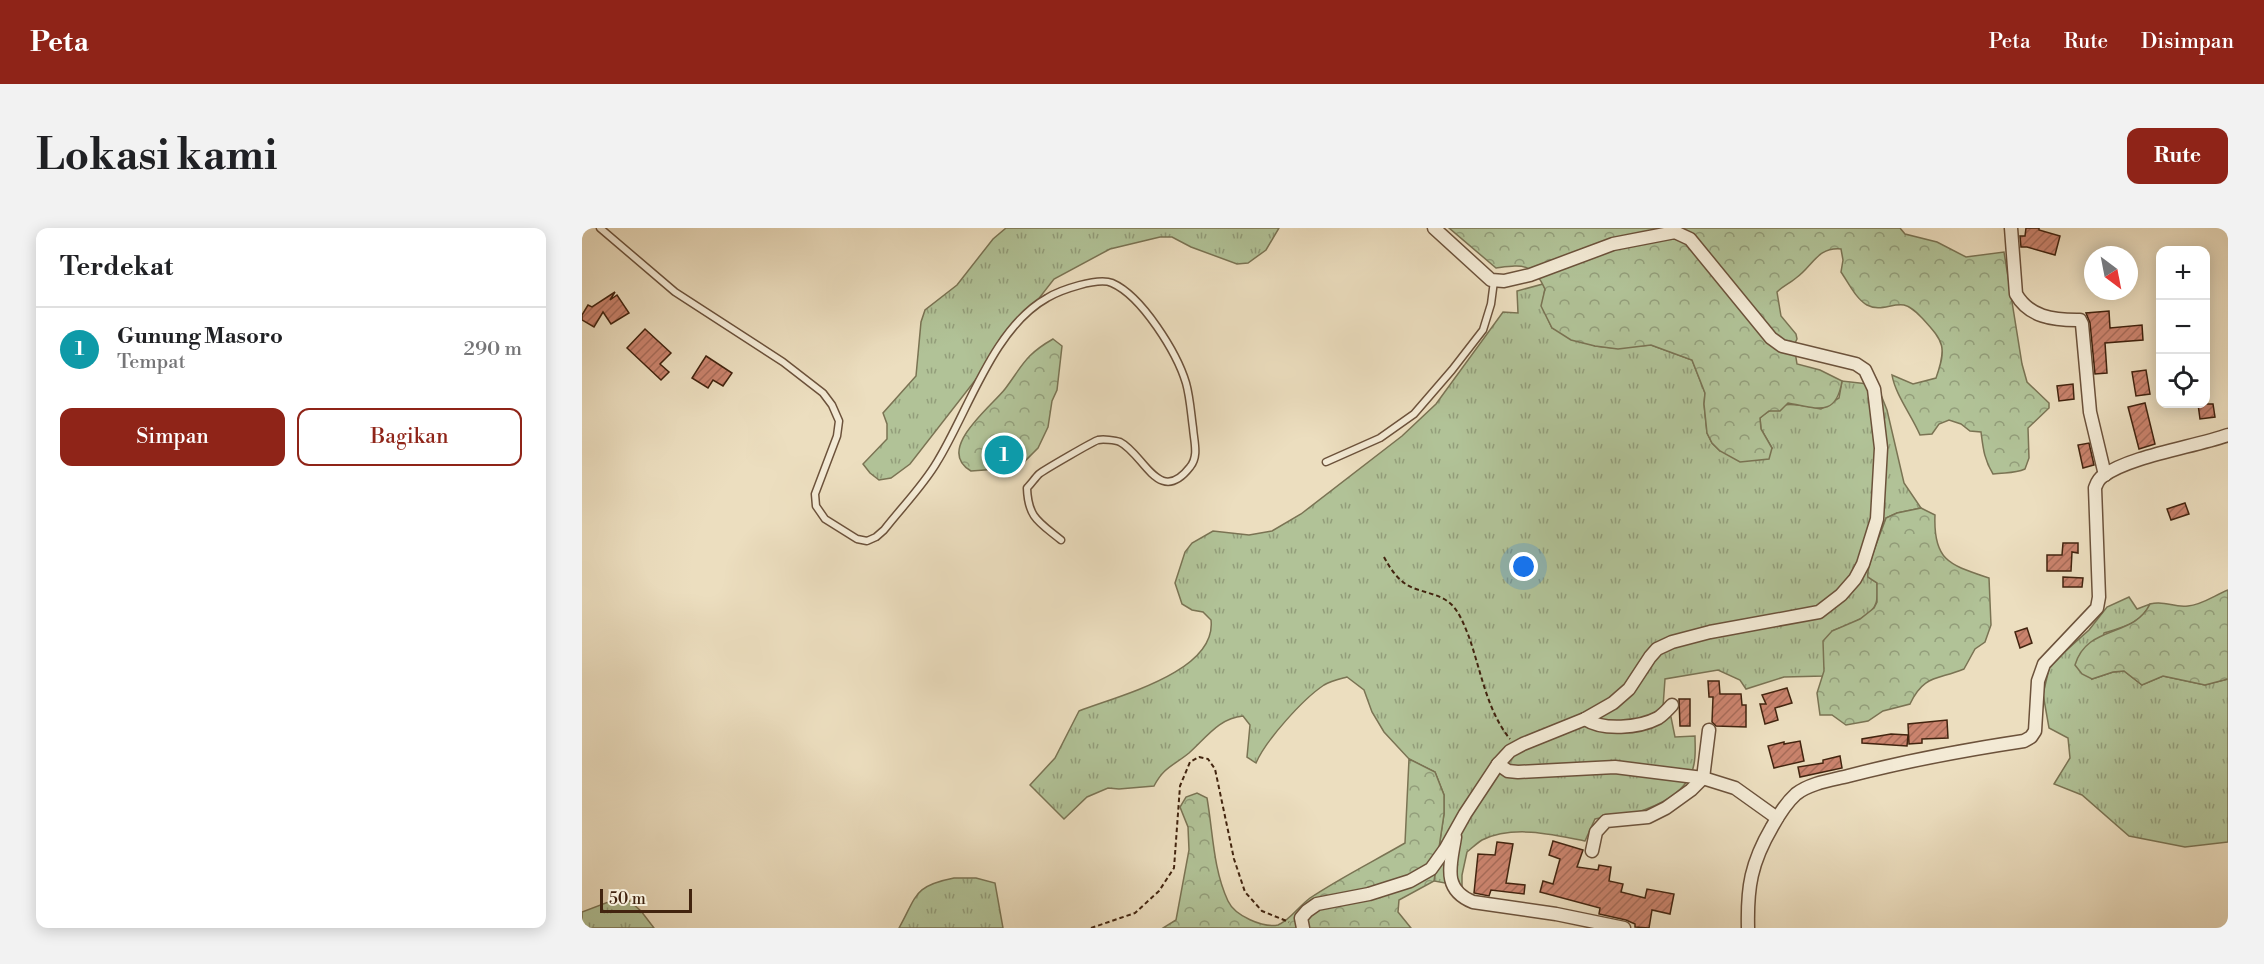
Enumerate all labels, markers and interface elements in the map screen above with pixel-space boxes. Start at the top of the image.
text: Peta [30,25,89,60]
text: Peta [1989,29,2031,55]
text: Rute [2064,29,2108,55]
text: Disimpan [2141,29,2234,55]
button: Rute [2127,128,2228,184]
text: Lokasi kami [36,130,277,183]
north arrow [2084,246,2138,300]
map controls [2156,246,2210,408]
button: + [2156,246,2210,300]
text: Terdekat [60,251,173,283]
button: − [2156,300,2210,354]
text: Gunung Masoro [117,323,283,350]
text: 1 [75,337,84,362]
text: 290 m [464,337,522,362]
text: Tempat [117,350,186,375]
button: locate [2156,354,2210,408]
button: Simpan [60,408,285,466]
button: Bagikan [297,408,522,466]
pin: 1 [984,432,1024,478]
your location [1509,552,1538,581]
scale bar [600,886,692,914]
text: 50 m [609,889,646,909]

